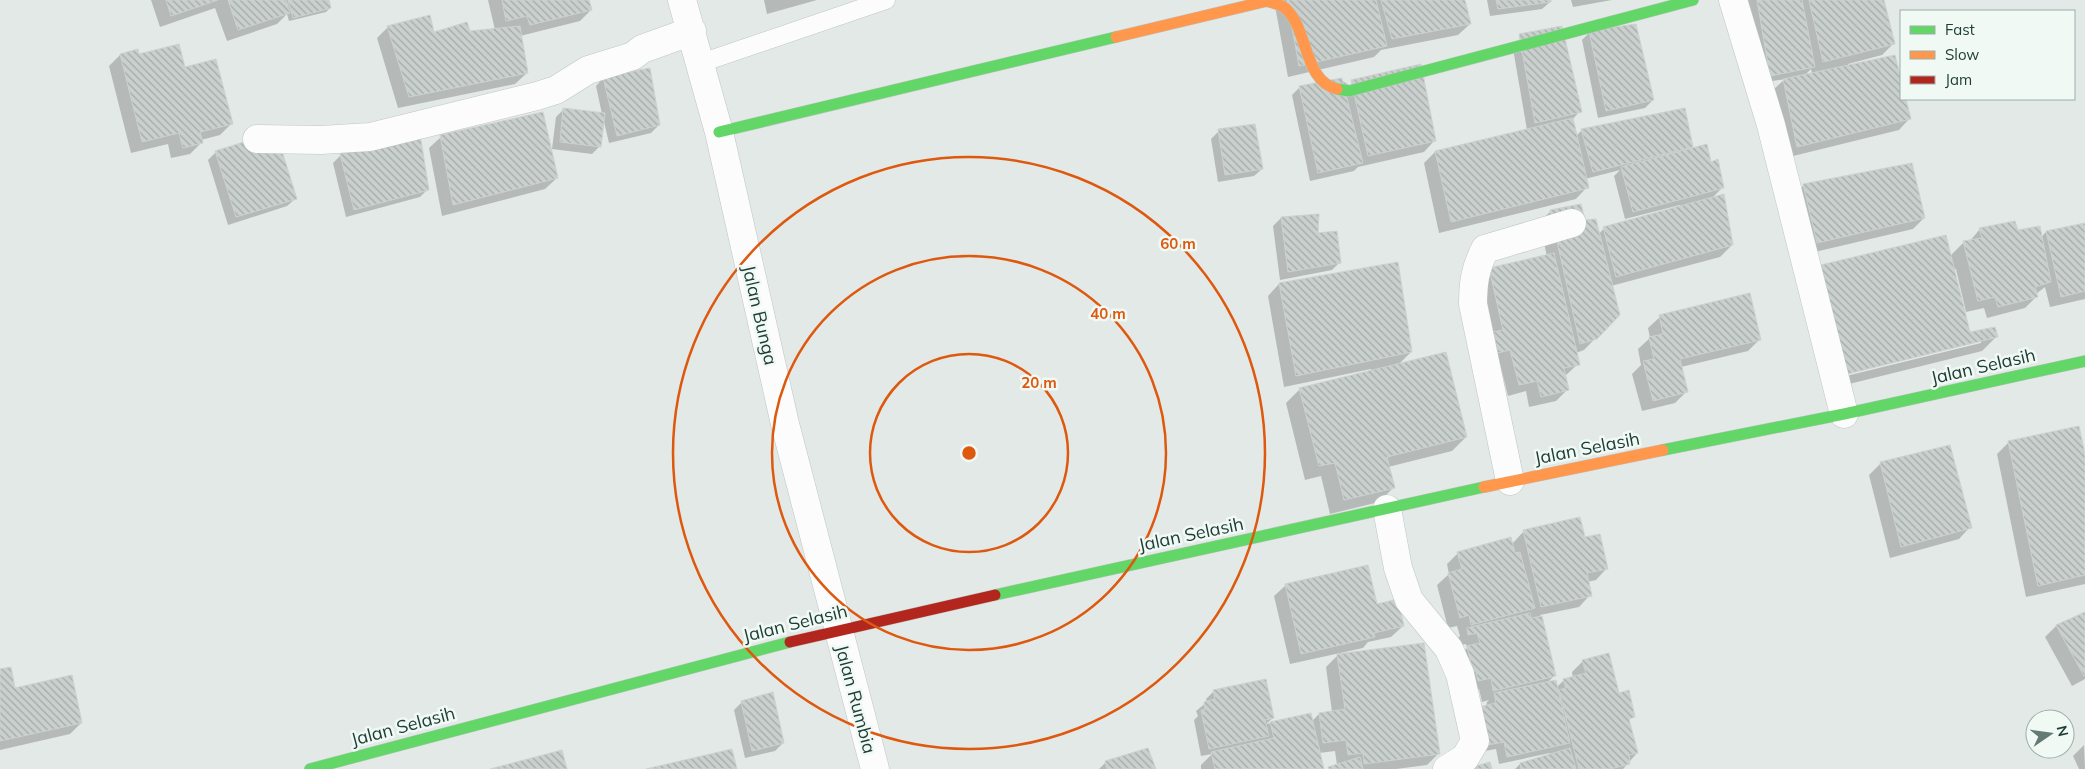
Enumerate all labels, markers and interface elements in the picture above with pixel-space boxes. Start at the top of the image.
legend [1900,10,2075,100]
text: Fast [1945,20,1975,39]
text: Slow [1945,45,1979,64]
text: Jam [1945,70,1972,89]
text: 60 m [1160,234,1196,253]
street label: Jalan Bunga [737,263,783,367]
text: 40 m [1090,304,1126,323]
street label: Jalan Selasih [1928,343,2038,389]
text: 20 m [1021,373,1057,392]
street label: Jalan Selasih [1532,427,1642,469]
centre of rings [960,444,978,462]
street label: Jalan Selasih [1136,512,1246,556]
street label: Jalan Selasih [740,599,850,647]
street label: Jalan Rumbia [830,642,882,756]
street label: Jalan Selasih [348,701,458,751]
north arrow [2025,709,2075,759]
text: N [2053,724,2073,738]

